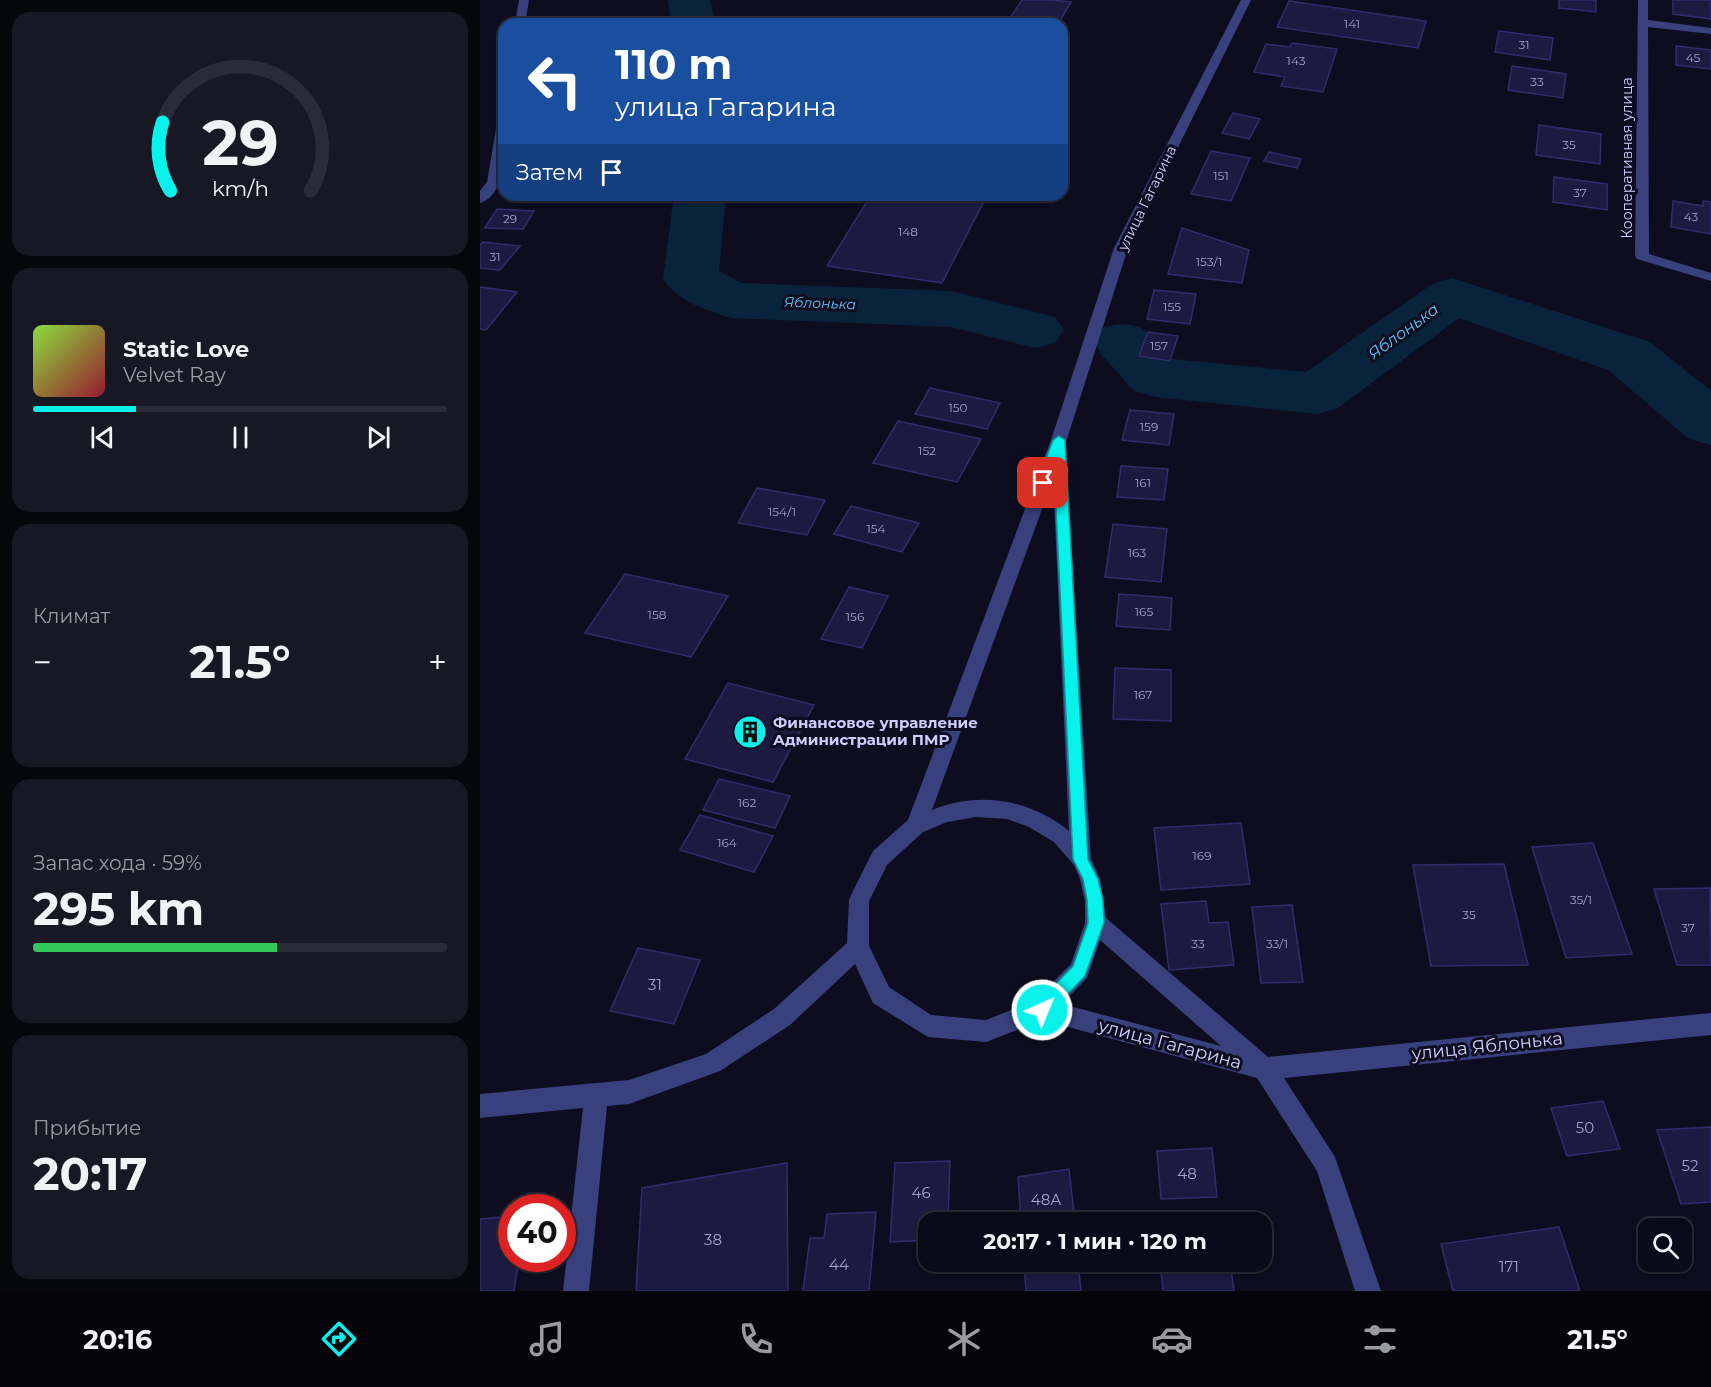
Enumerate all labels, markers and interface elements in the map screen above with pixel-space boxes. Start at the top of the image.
house number: 141 [1344,16,1360,31]
house number: 31 [1518,37,1530,52]
text: 110 m [615,38,732,90]
icon: left [516,42,594,120]
house number: 45 [1686,50,1701,65]
house number: 143 [1287,53,1306,68]
house number: 33 [1530,74,1544,89]
street label: Кооперативная улица [1618,77,1636,239]
text: улица Гагарина [615,90,836,123]
text: 29 [202,105,278,181]
house number: 35 [1562,137,1576,152]
street label: улица Гагарина [1113,142,1180,254]
icon: arrive [595,156,628,189]
text: Затем [516,159,583,186]
house number: 151 [1213,168,1229,183]
text: km/h [211,175,269,201]
house number: 37 [1573,185,1587,200]
house number: 43 [1684,209,1698,224]
house number: 29 [503,211,517,226]
house number: 148 [898,224,918,239]
house number: 31 [489,249,501,264]
house number: 153/1 [1196,254,1222,269]
water label: Яблонька [784,293,856,313]
house number: 155 [1163,299,1181,314]
water label: Яблонька [1364,299,1442,363]
text: Static Love [123,336,249,363]
house number: 157 [1150,338,1168,353]
text: Velvet Ray [123,363,226,387]
house number: 150 [948,400,968,415]
house number: 159 [1140,419,1158,434]
icon: previous [86,421,119,454]
icon: pause [224,421,257,454]
icon: next [362,421,395,454]
house number: 152 [918,443,936,458]
pin [1017,457,1068,508]
icon: arrive [1026,466,1059,499]
house number: 161 [1135,475,1151,490]
house number: 154/1 [768,504,796,519]
house number: 154 [866,521,886,536]
house number: 163 [1128,545,1146,560]
text: Климат [33,604,110,628]
house number: 165 [1135,604,1153,619]
house number: 158 [648,607,667,622]
house number: 156 [846,609,864,624]
text: 21.5° [189,634,291,689]
text: − [33,642,52,682]
text: + [428,642,447,682]
house number: 167 [1134,687,1152,702]
place label: Финансовое управление Администрации ПМР [773,713,978,749]
building icon: Финансовое управление Администрации ПМР [732,714,768,750]
house number: 162 [738,795,756,810]
house number: 164 [717,835,737,850]
house number: 169 [1193,848,1211,863]
text: Запас хода · 59% [33,851,202,875]
text: 295 km [33,881,204,936]
house number: 35/1 [1570,892,1592,907]
house number: 35 [1462,907,1476,922]
house number: 37 [1681,920,1695,935]
house number: 33 [1191,936,1205,951]
house number: 33/1 [1266,936,1288,951]
house number: 31 [648,975,662,994]
position arrow [1010,978,1074,1042]
street label: улица Гагарина [1095,1014,1244,1074]
street label: улица Яблонька [1409,1027,1564,1065]
text: Прибытие [33,1116,141,1140]
house number: 50 [1576,1118,1594,1137]
text: 20:17 [33,1146,147,1201]
house number: 52 [1682,1156,1698,1175]
house number: 48 [1177,1164,1197,1183]
house number: 46 [911,1183,931,1202]
house number: 48А [1031,1190,1061,1209]
speed limit sign: 40 [498,1194,576,1272]
map controls [1638,1218,1692,1272]
button: search [1638,1218,1692,1272]
text: 20:17 · 1 мин · 120 m [983,1228,1207,1255]
house number: 38 [704,1230,722,1249]
house number: 44 [829,1255,849,1274]
house number: 171 [1499,1257,1519,1276]
icon: directions [318,1318,360,1360]
icon: music [526,1318,568,1360]
icon: phone [735,1318,777,1360]
icon: climate [943,1318,985,1360]
icon: car [1151,1318,1193,1360]
icon: filters [1359,1318,1401,1360]
text: 20:16 [83,1323,152,1356]
text: 21.5° [1567,1323,1628,1356]

